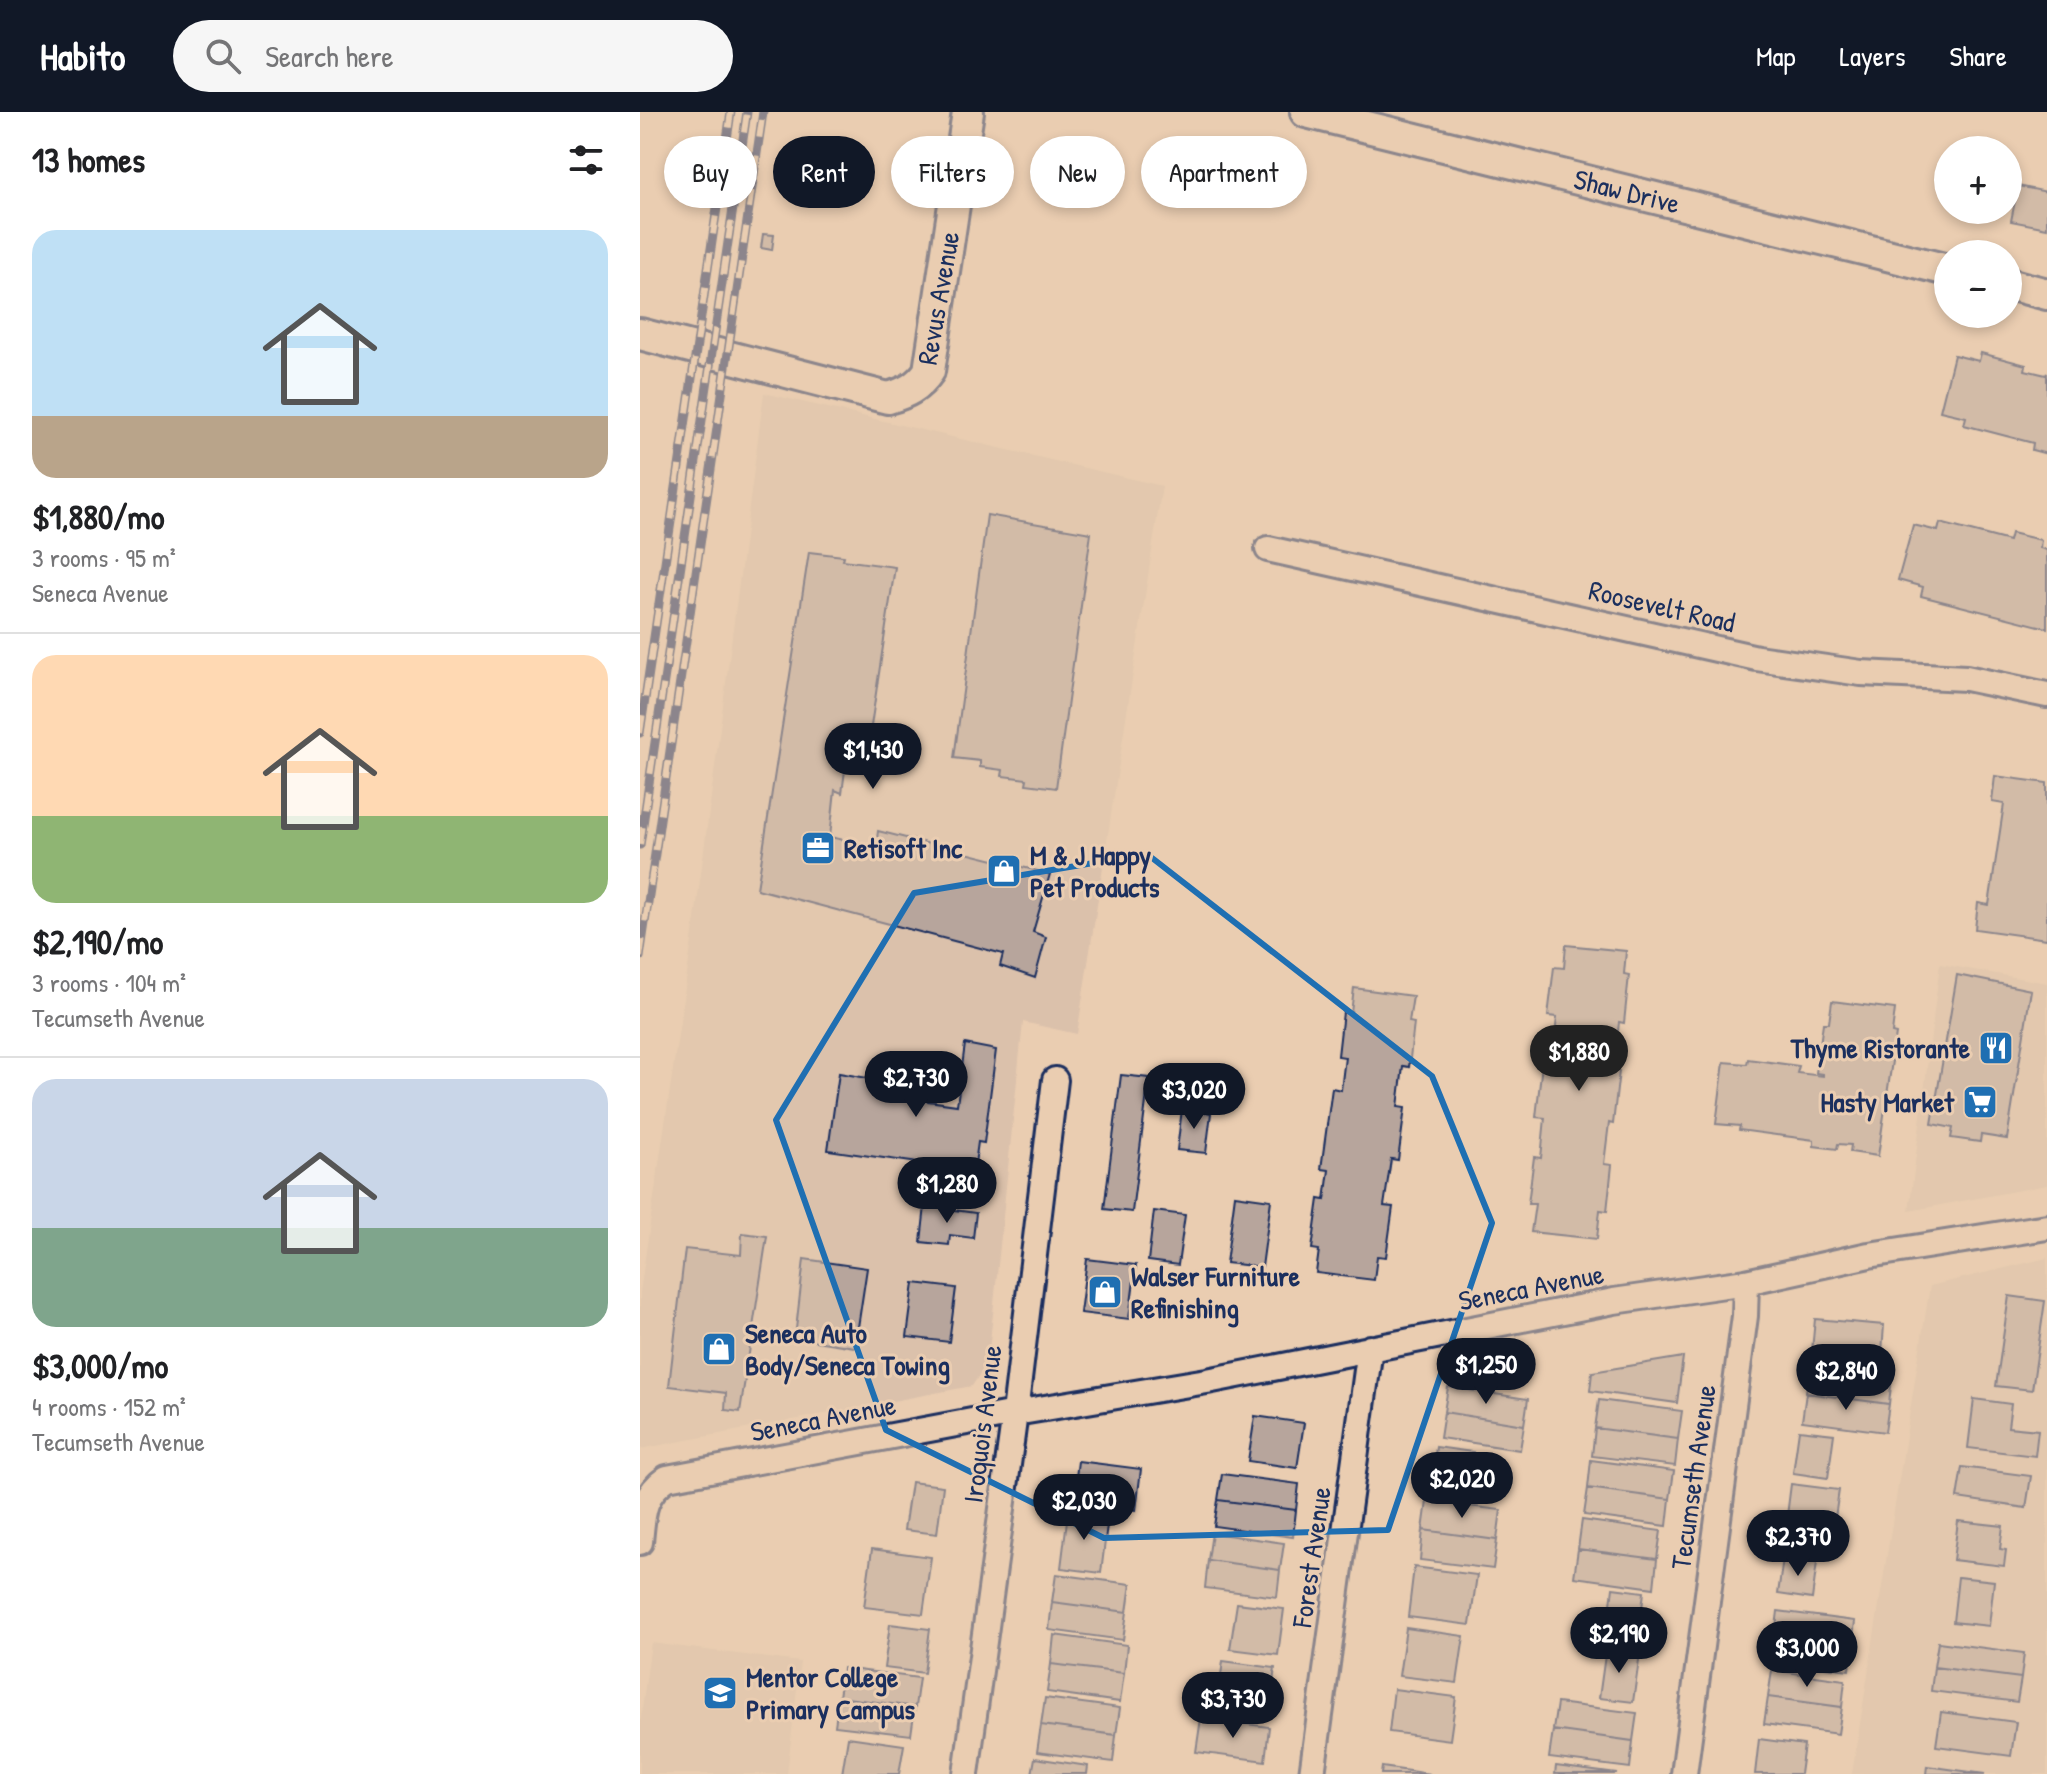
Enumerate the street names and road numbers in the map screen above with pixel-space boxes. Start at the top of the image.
street label: Shaw Drive [1570,160,1684,222]
street label: Revus Avenue [908,228,968,368]
street label: Roosevelt Road [1585,571,1739,641]
street label: Seneca Avenue [1455,1254,1607,1320]
street label: Iroquois Avenue [953,1343,1011,1505]
street label: Tecumseth Avenue [1661,1382,1725,1572]
street label: Seneca Avenue [747,1385,899,1451]
street label: Forest Avenue [1282,1484,1340,1631]

